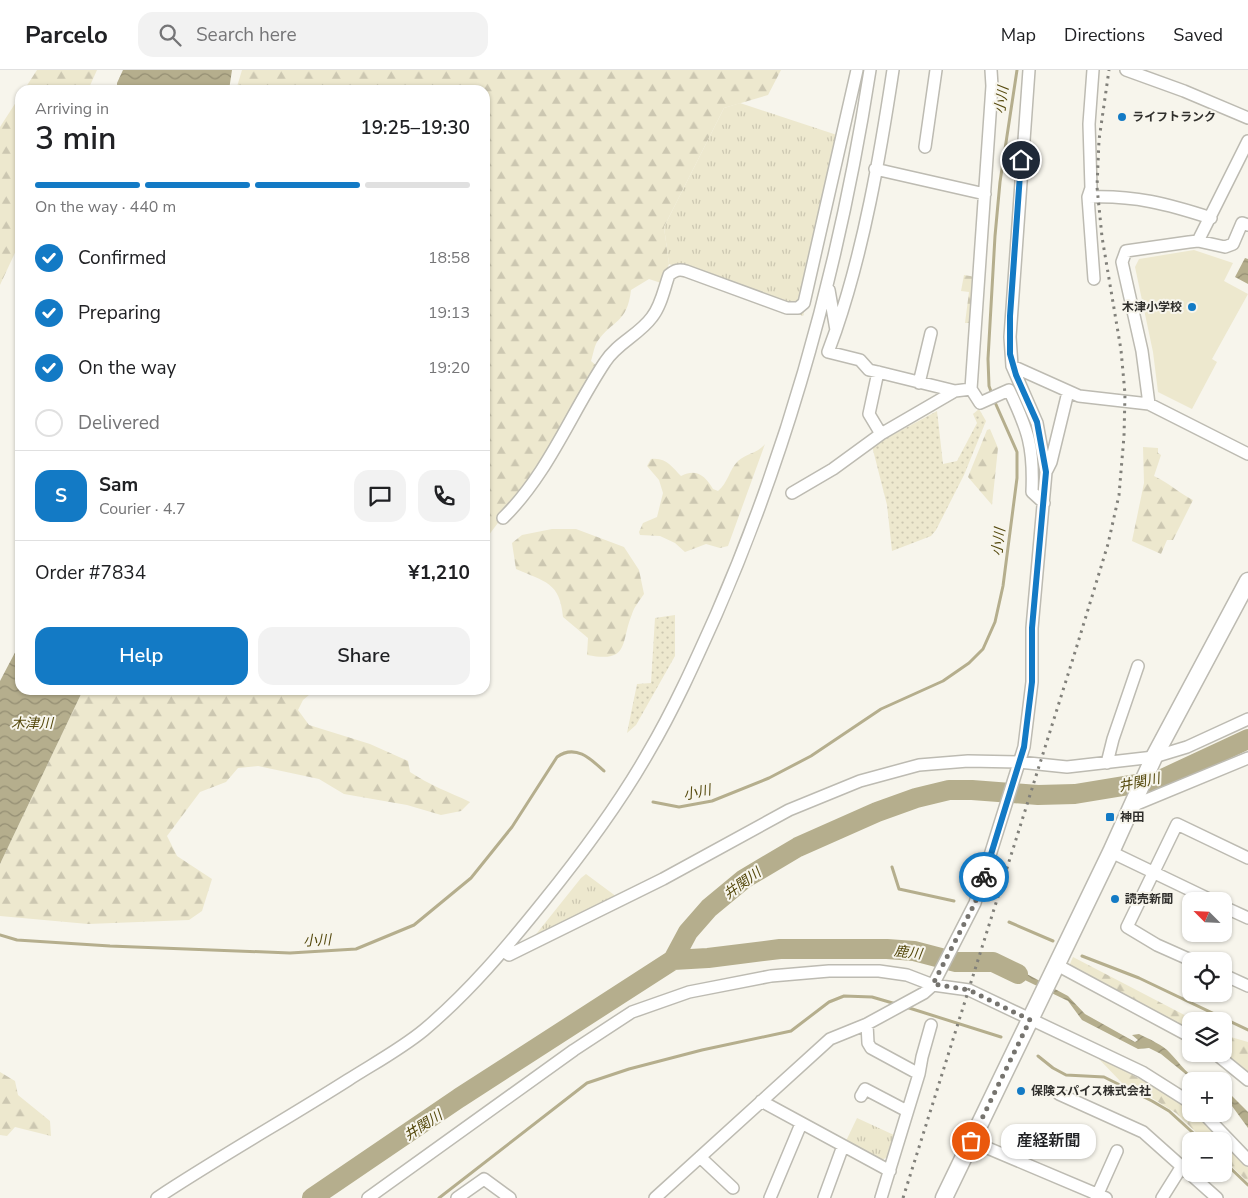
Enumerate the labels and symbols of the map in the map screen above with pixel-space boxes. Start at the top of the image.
water label: 小川 [990,83,1013,115]
place label: ライフトランク [1132,109,1216,125]
marker: ライフトランク [1116,111,1128,123]
pin [1000,139,1042,181]
place label: 木津小学校 [1122,299,1182,315]
marker: 木津小学校 [1186,301,1198,313]
water label: 小川 [987,525,1010,557]
water label: 木津川 [11,714,55,733]
water label: 井関川 [1117,768,1164,796]
water label: 小川 [681,780,715,805]
place label: 神田 [1120,809,1144,825]
marker: 神田 [1104,811,1116,823]
courier [959,852,1009,902]
water label: 井関川 [720,862,766,903]
place label: 読売新聞 [1125,891,1173,907]
north arrow [1182,892,1232,942]
marker: 読売新聞 [1109,893,1121,905]
water label: 小川 [303,930,334,951]
water label: 鹿川 [893,941,925,964]
place label: 保険スパイス株式会社 [1031,1083,1151,1099]
marker: 保険スパイス株式会社 [1015,1085,1027,1097]
water label: 井関川 [400,1105,448,1145]
pin [950,1120,992,1162]
callout: 産経新聞 [1001,1124,1096,1158]

